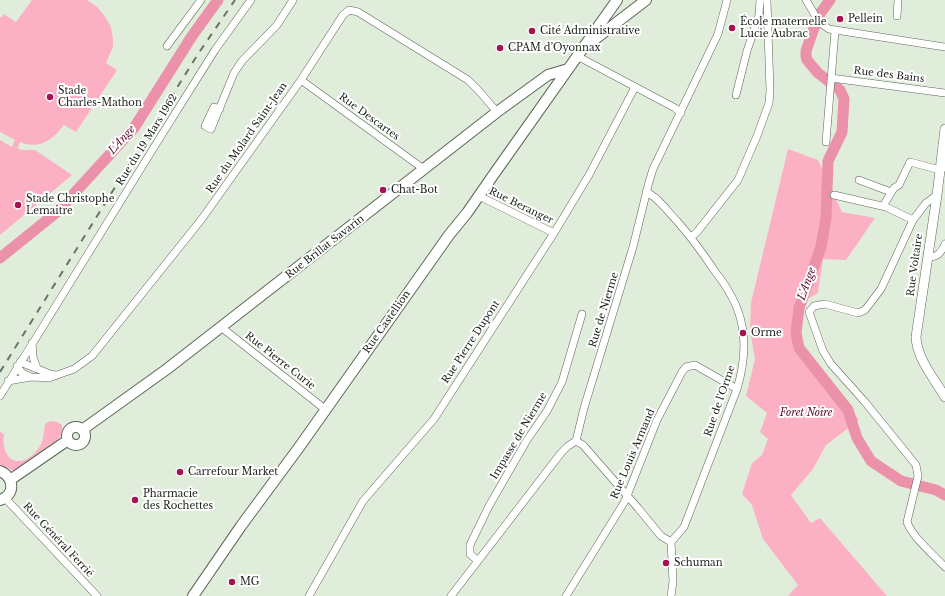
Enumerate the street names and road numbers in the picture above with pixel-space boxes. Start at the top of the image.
street label: Rue des Bains [853,65,925,85]
street label: Rue du Molard Saint-Jean [204,80,290,196]
street label: Rue Descartes [336,91,402,143]
street label: Rue du 19 Mars 1962 [114,92,180,188]
street label: Rue Beranger [487,185,555,227]
street label: Rue Brillat Savarin [283,213,367,281]
street label: Rue Voltaire [905,233,925,297]
street label: Rue de Nierme [587,271,621,349]
street label: Rue Castellion [361,288,413,356]
street label: Rue Pierre Dupont [440,298,502,386]
street label: Rue Pierre Curie [242,330,318,392]
street label: Rue de l'Orme [702,364,738,438]
street label: Impasse de Nierme [488,390,550,482]
street label: Rue Louis Armand [609,407,657,501]
street label: Rue Général Ferrié [20,500,96,580]

